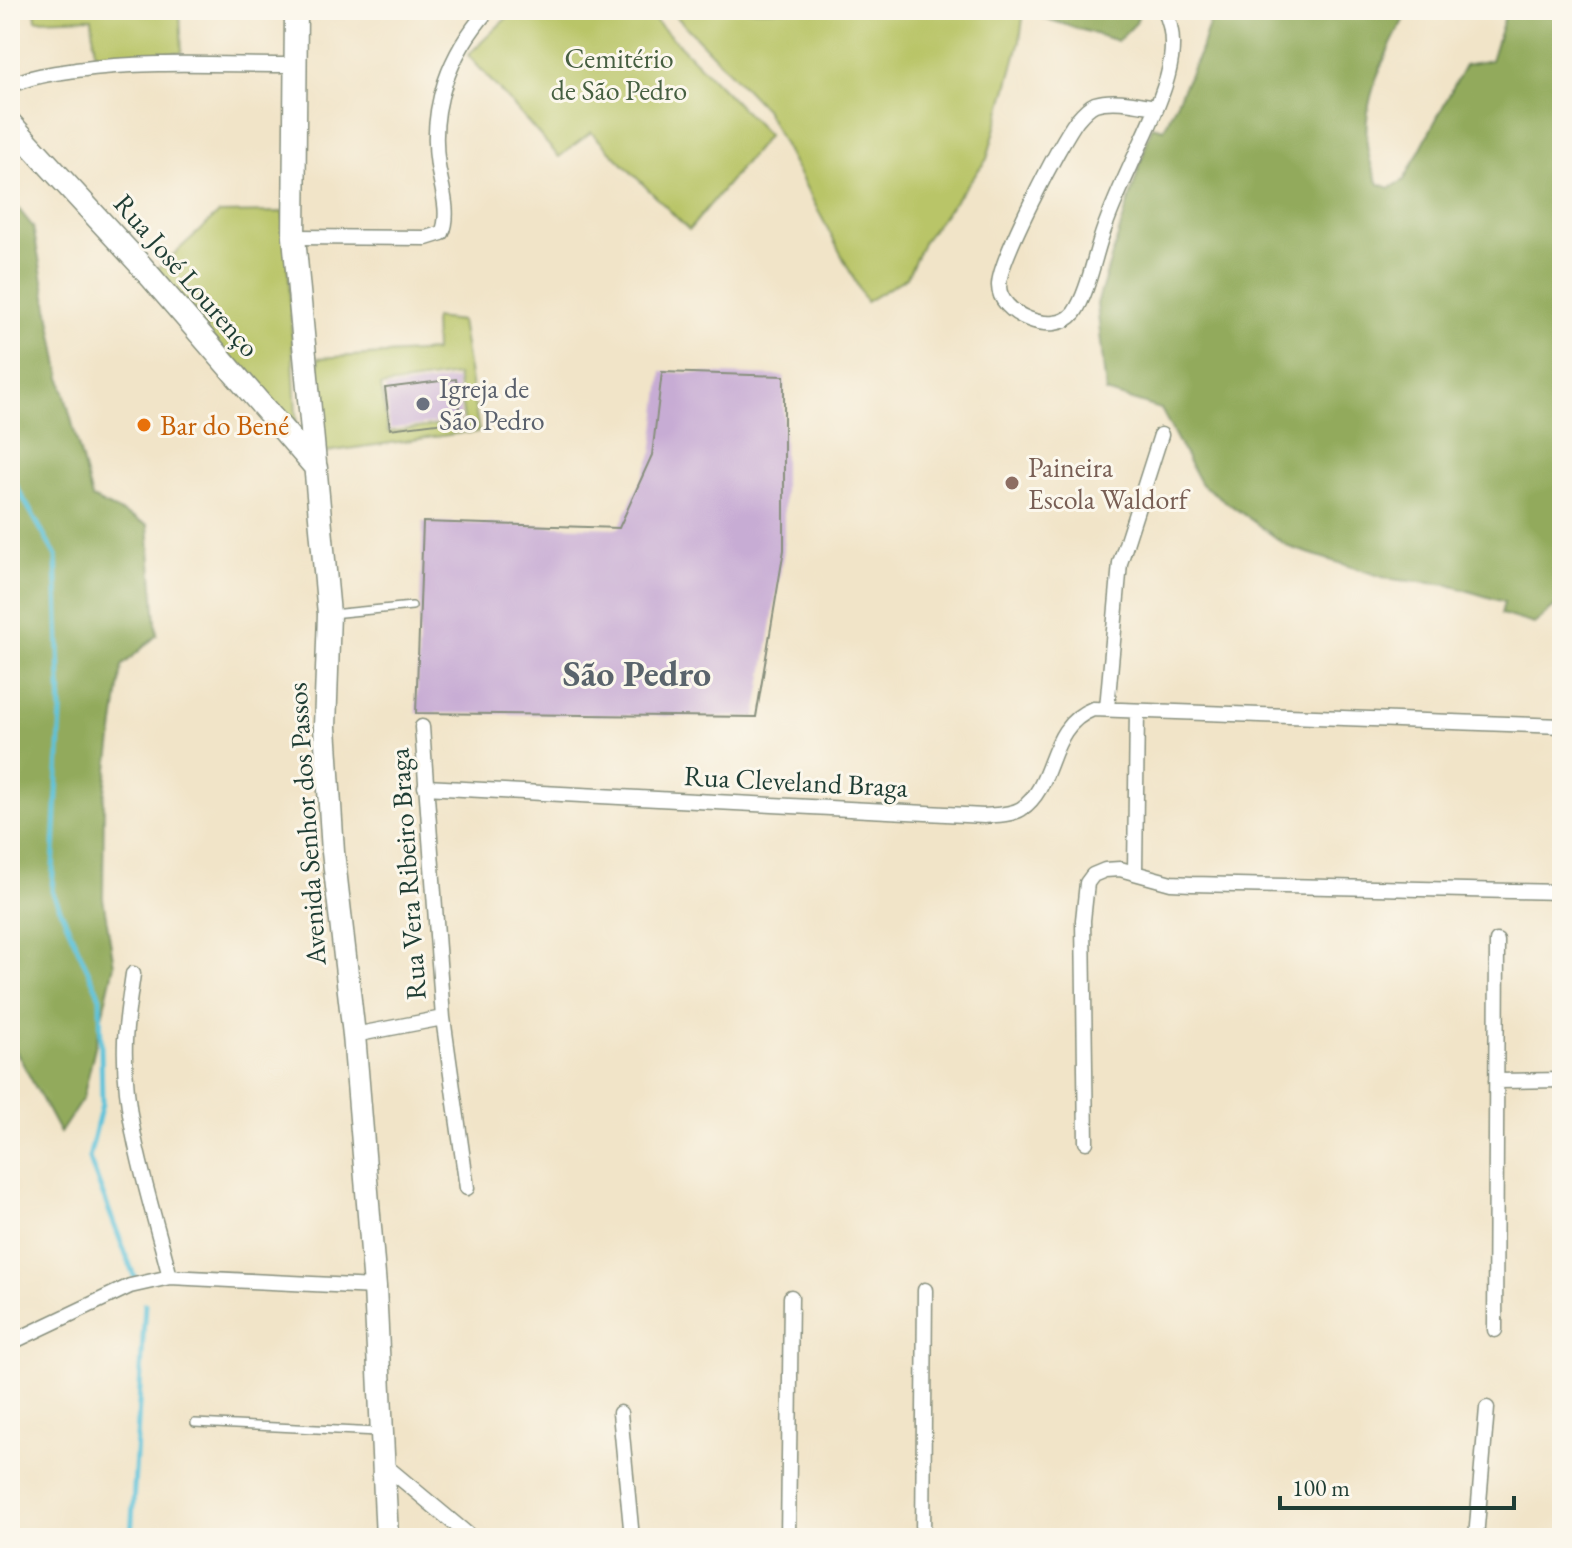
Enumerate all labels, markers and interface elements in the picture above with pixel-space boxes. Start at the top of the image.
park label: Cemitério de São Pedro [551,40,687,108]
street label: Rua José Lourenço [106,186,268,364]
place label: Igreja de São Pedro [439,370,545,438]
marker: Igreja de São Pedro [414,395,432,413]
place label: Bar do Bené [160,407,289,443]
marker: Bar do Bené [135,416,153,434]
place label: Paineira Escola Waldorf [1028,449,1191,517]
marker: Paineira Escola Waldorf [1003,474,1021,492]
district label: São Pedro [563,650,711,697]
street label: Avenida Senhor dos Passos [278,681,334,968]
street label: Rua Vera Ribeiro Braga [380,746,434,1001]
street label: Rua Cleveland Braga [683,757,910,805]
scale bar [1280,1460,1514,1510]
text: 100 m [1292,1472,1350,1503]

